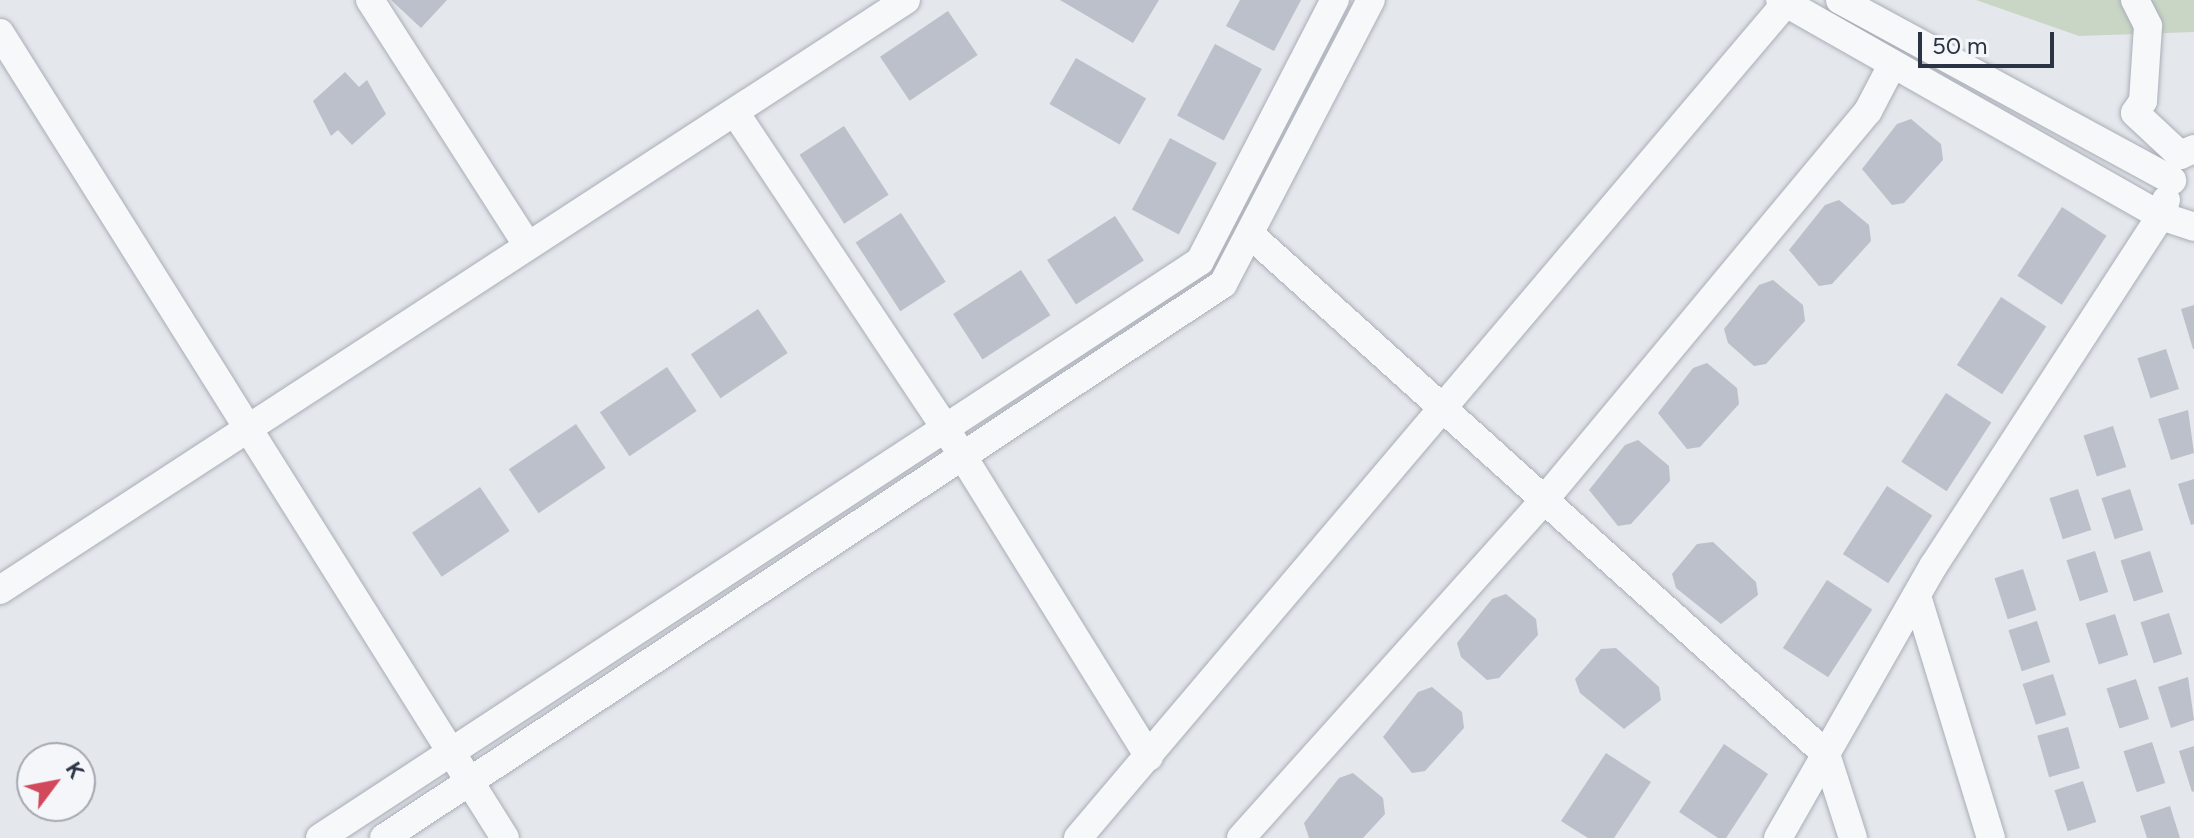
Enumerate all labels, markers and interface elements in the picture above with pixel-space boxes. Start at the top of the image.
scale bar [1922,16,2058,66]
text: 50 m [1932,31,1988,60]
north arrow [16,742,96,822]
text: K [60,757,90,783]

